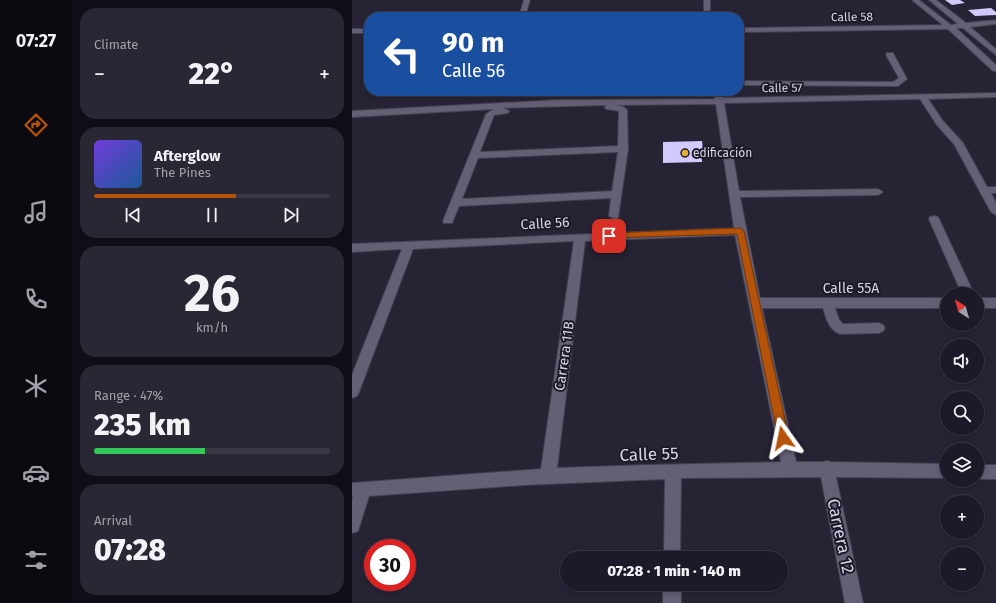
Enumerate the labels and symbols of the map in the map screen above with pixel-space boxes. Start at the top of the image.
street label: Calle 58 [831,10,874,24]
street label: Calle 57 [761,81,803,95]
place label: edificación [693,146,752,160]
marker: edificación [680,148,690,158]
street label: Calle 56 [520,214,570,233]
pin [592,219,626,253]
street label: Calle 55A [823,280,879,297]
north arrow [940,287,984,331]
street label: Carrera 11B [551,320,578,392]
position arrow [762,417,804,459]
street label: Calle 55 [619,443,679,466]
street label: Carrera 12 [822,497,859,575]
speed limit sign: 30 [364,539,416,591]

